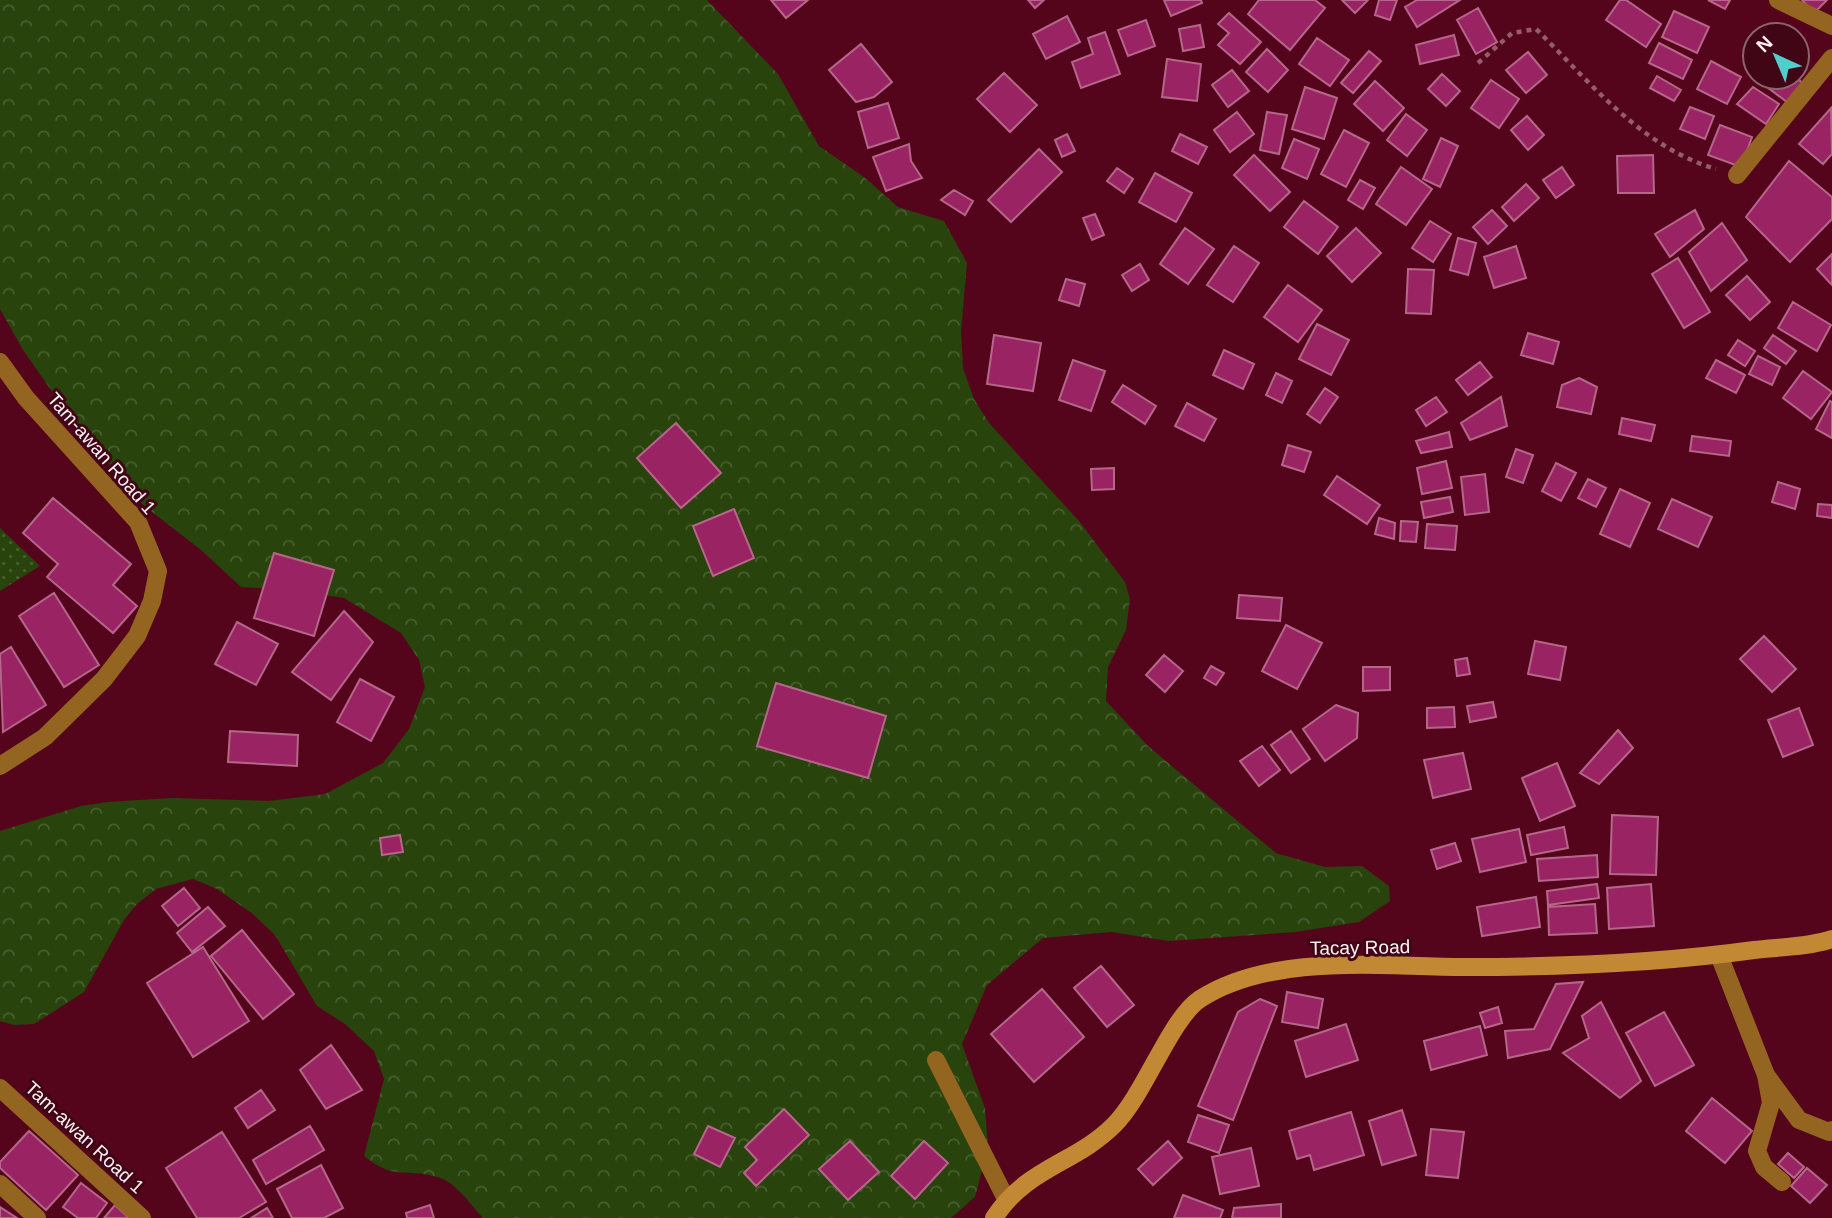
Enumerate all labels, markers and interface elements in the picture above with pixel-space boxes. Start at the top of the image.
north arrow [1741,21,1811,91]
text: N [1752,32,1777,56]
street label: Tam-awan Road 1 [43,388,160,518]
street label: Tacay Road [1310,936,1410,959]
street label: Tam-awan Road 1 [21,1077,148,1198]

